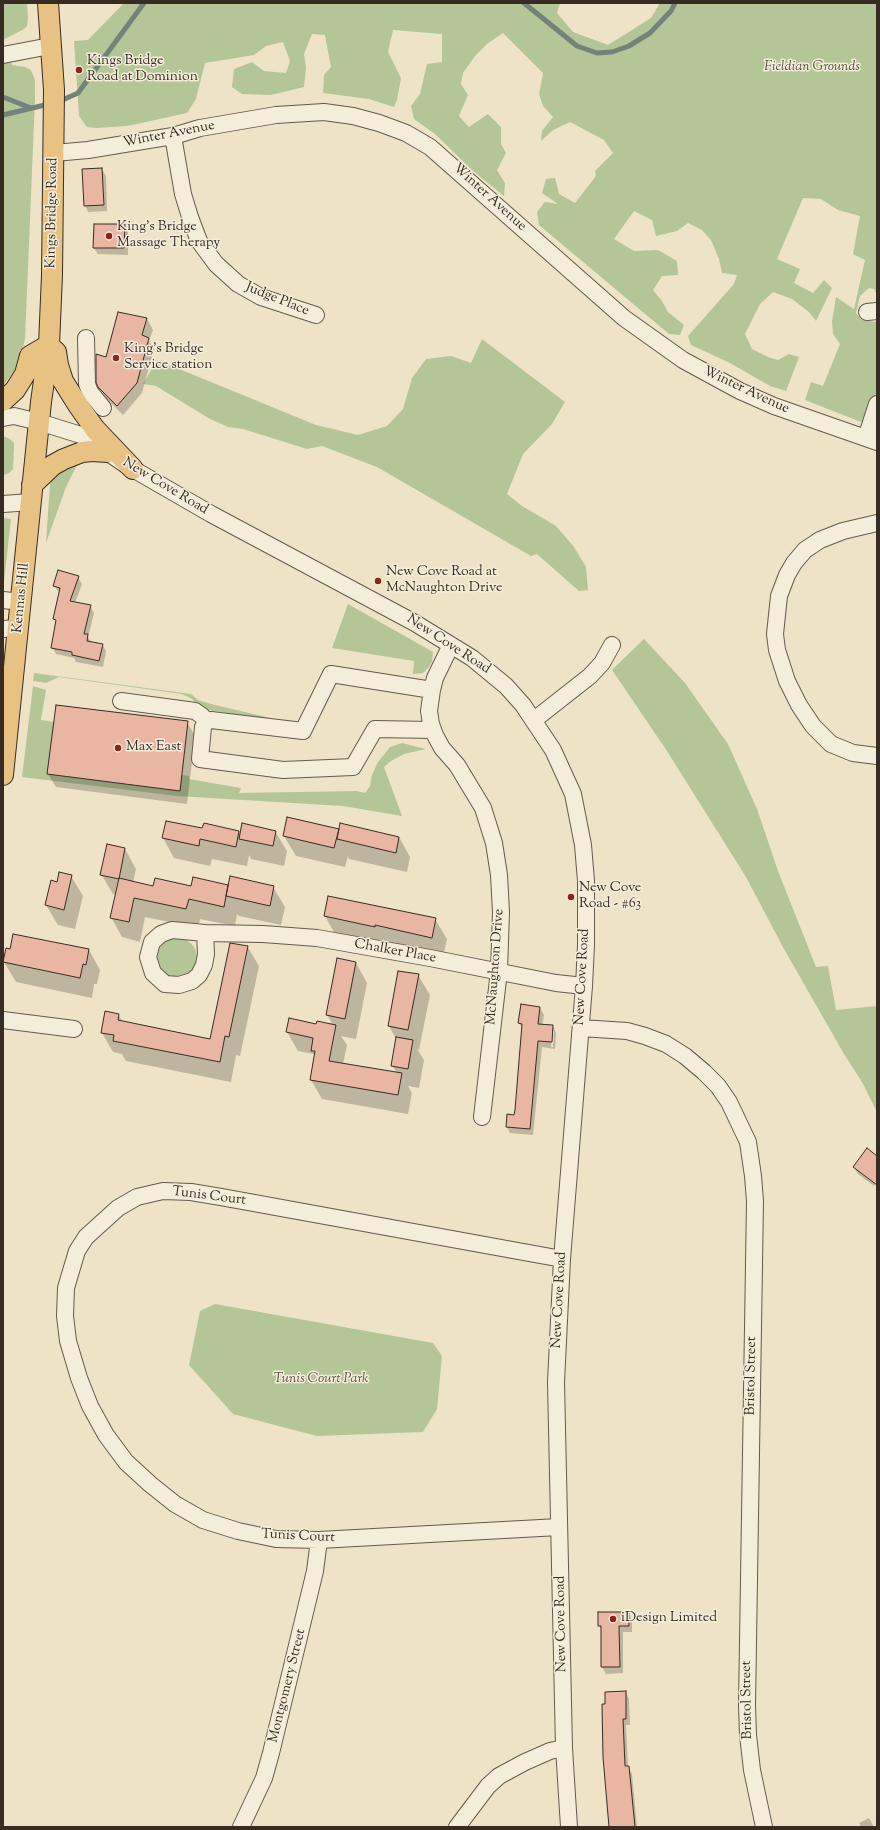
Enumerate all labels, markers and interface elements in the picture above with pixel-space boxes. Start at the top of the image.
place label: Kings Bridge Road at Dominion [87,54,198,86]
park label: Fieldian Grounds [764,60,860,76]
marker: Kings Bridge Road at Dominion [74,65,84,75]
street label: Winter Avenue [122,118,216,152]
street label: Kings Bridge Road [44,157,62,269]
street label: Winter Avenue [449,161,529,235]
place label: King's Bridge Massage Therapy [117,220,220,252]
marker: King's Bridge Massage Therapy [104,231,114,241]
street label: Judge Place [243,280,311,320]
place label: King's Bridge Service station [124,342,212,374]
marker: King's Bridge Service station [111,353,121,363]
street label: Winter Avenue [700,364,792,418]
street label: New Cove Road [119,455,211,519]
street label: Kennas Hill [10,562,34,634]
place label: New Cove Road at McNaughton Drive [386,565,502,598]
marker: New Cove Road at McNaughton Drive [373,576,383,586]
street label: New Cove Road [403,612,493,678]
place label: Max East [126,740,181,756]
marker: Max East [113,743,123,753]
place label: New Cove Road - #63 [579,881,641,914]
marker: New Cove Road - #63 [566,892,576,902]
street label: McNaughton Drive [484,908,508,1026]
street label: New Cove Road [572,928,594,1026]
street label: Chalker Place [353,937,437,967]
street label: Tunis Court [171,1184,247,1210]
street label: New Cove Road [549,1251,571,1349]
street label: Bristol Street [743,1336,761,1416]
park label: Tunis Court Park [274,1372,368,1388]
street label: Tunis Court [261,1527,335,1547]
street label: New Cove Road [553,1575,571,1673]
place label: iDesign Limited [621,1611,717,1627]
marker: iDesign Limited [608,1614,618,1624]
street label: Montgomery Street [266,1627,310,1745]
street label: Bristol Street [739,1660,757,1740]

